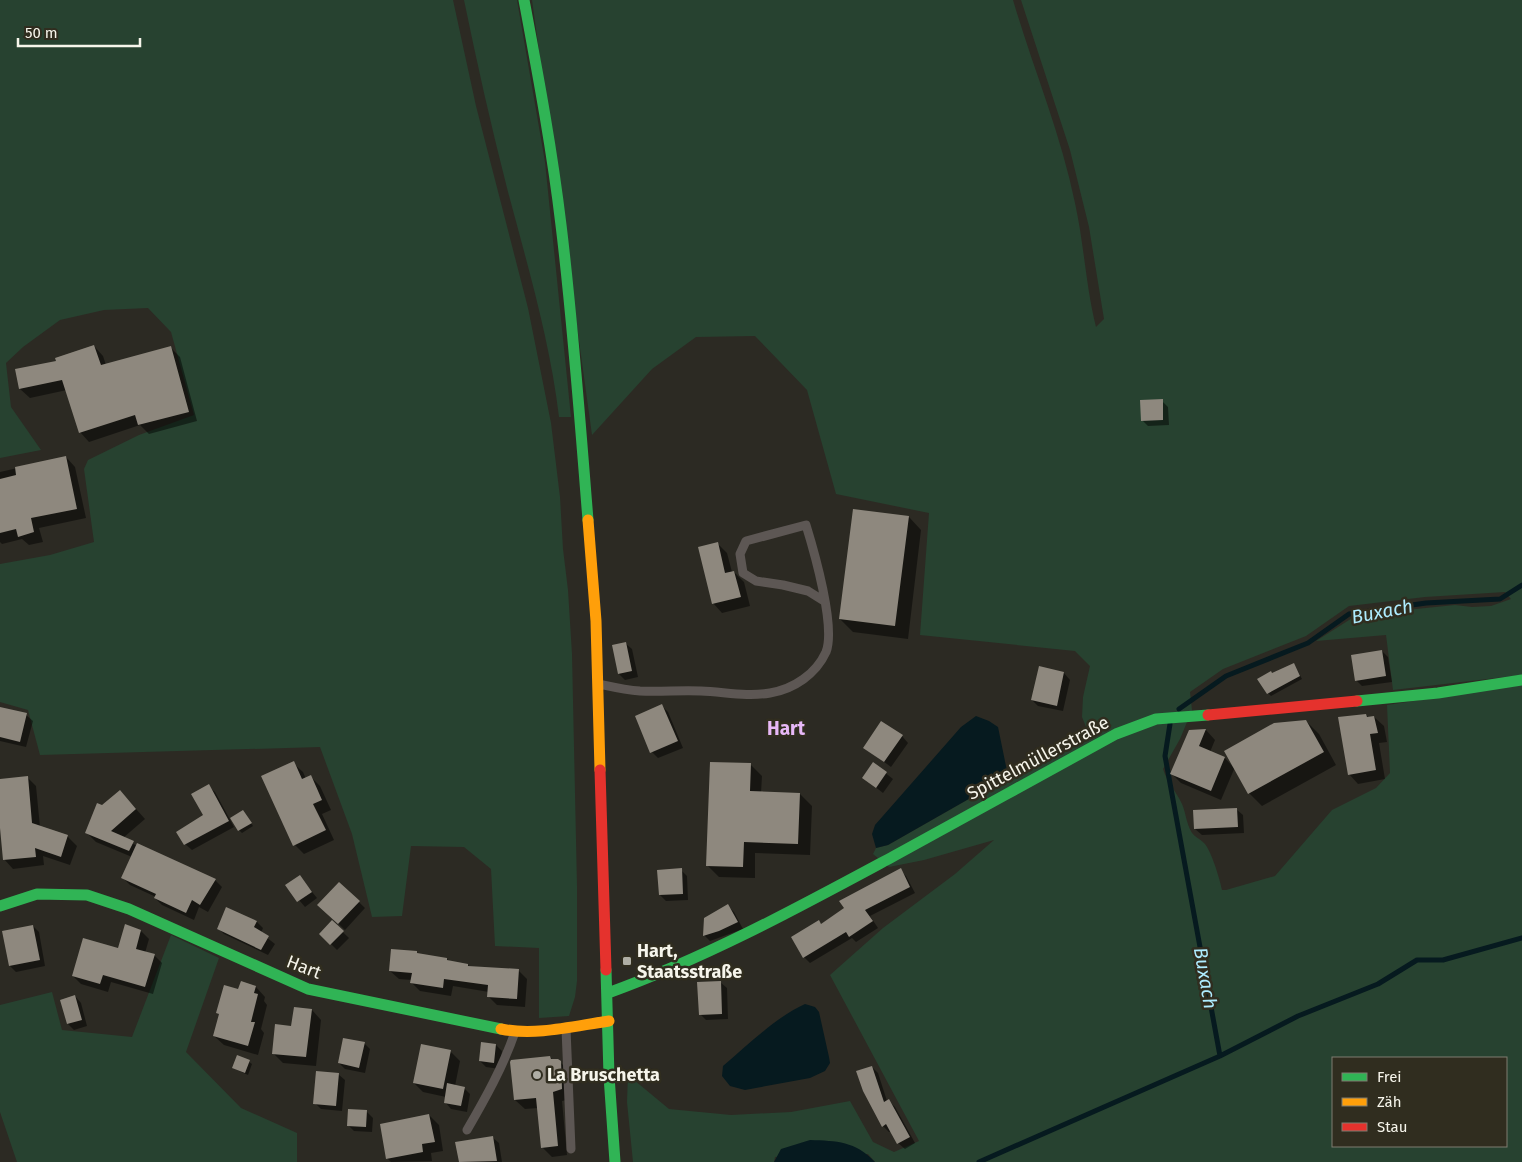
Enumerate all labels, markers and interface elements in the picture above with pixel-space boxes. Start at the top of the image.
scale bar [18,15,140,47]
text: 50 m [25,24,58,42]
water label: Buxach [1349,594,1415,629]
street label: Spittelmüllerstraße [963,711,1113,805]
district label: Hart [767,717,806,740]
place label: Hart, Staatsstraße [637,940,742,983]
water label: Buxach [1189,945,1222,1011]
street label: Hart [283,950,325,984]
marker: Hart, Staatsstraße [621,955,633,967]
legend [1332,1057,1507,1147]
place label: La Bruschetta [547,1064,660,1086]
text: Frei [1377,1068,1402,1086]
marker: La Bruschetta [531,1069,543,1081]
text: Zäh [1377,1093,1402,1111]
text: Stau [1377,1118,1407,1136]

